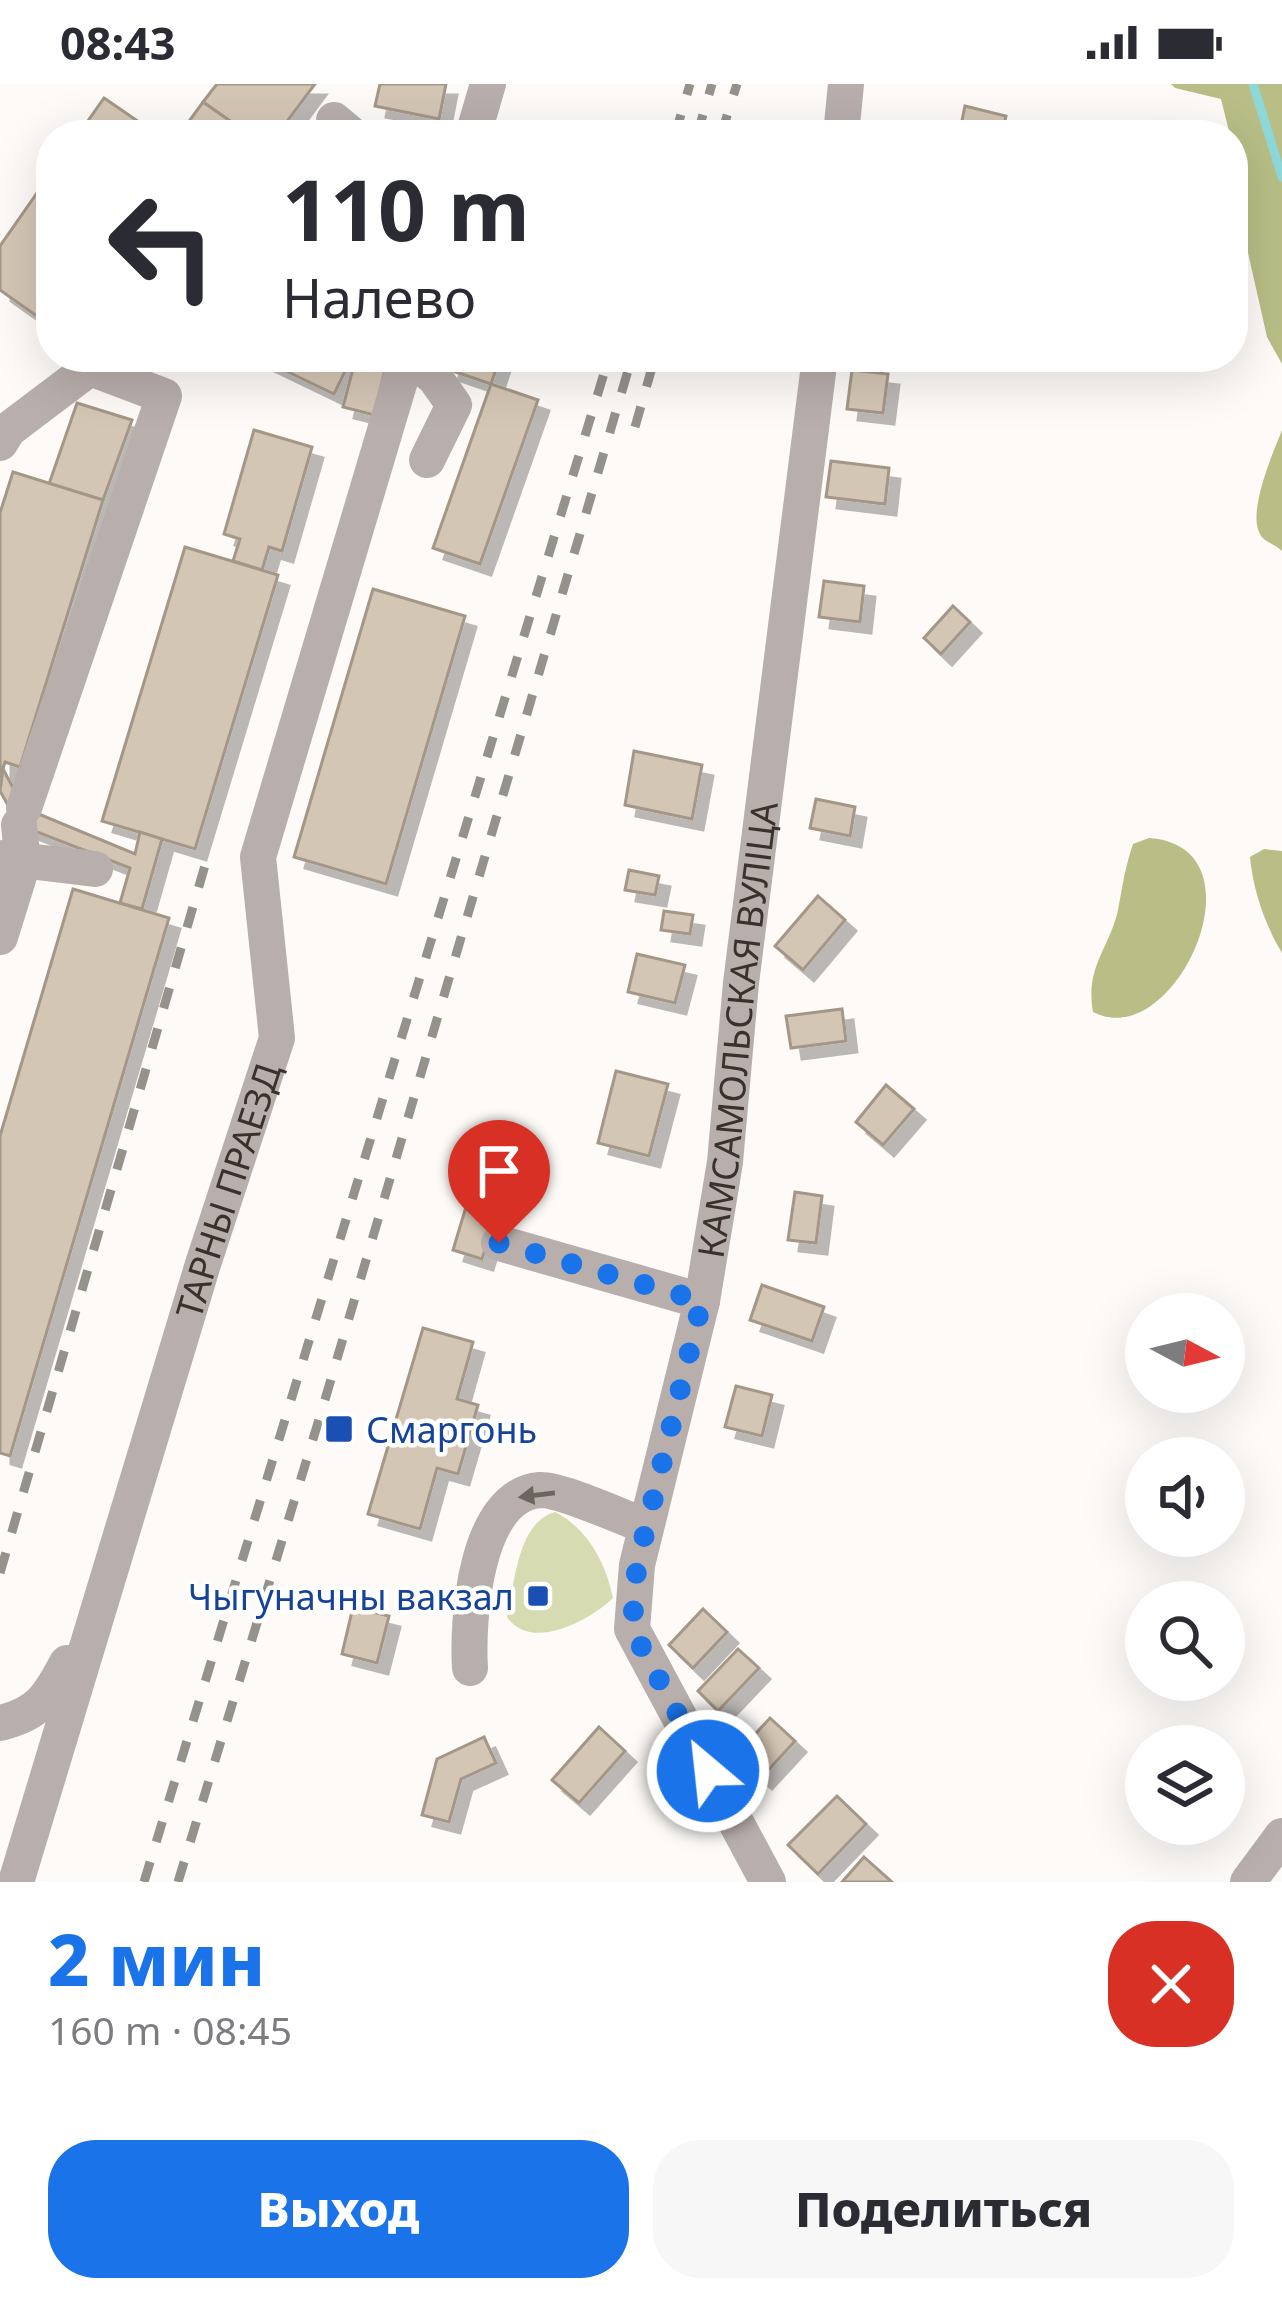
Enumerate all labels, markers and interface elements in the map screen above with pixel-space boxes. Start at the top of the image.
text: 08:43 [60,12,176,73]
text: 110 m [282,151,530,266]
icon: left [84,168,240,324]
text: Налево [282,260,476,334]
street label: КАМСАМОЛЬСКАЯ ВУЛІЦА [685,799,788,1261]
street label: ТАРНЫ ПРАЕЗД [164,1057,292,1324]
pin [448,1120,550,1243]
icon: arrive [466,1138,532,1204]
north arrow [1125,1293,1245,1413]
map controls [1125,1293,1245,1845]
place label: Смаргонь [366,1405,537,1454]
marker: Смаргонь [323,1413,355,1445]
button: sound [1125,1437,1245,1557]
one-way arrow [517,1486,555,1505]
place label: Чыгуначны вакзал [188,1572,514,1621]
button: search [1125,1581,1245,1701]
marker: Чыгуначны вакзал [525,1583,551,1609]
position arrow [645,1708,771,1834]
button: layers [1125,1725,1245,1845]
text: 2 мин [48,1909,265,2007]
button: close [1108,1921,1234,2047]
text: 160 m · 08:45 [48,2003,292,2056]
button: Выход [48,2140,629,2278]
button: Поделиться [653,2140,1234,2278]

